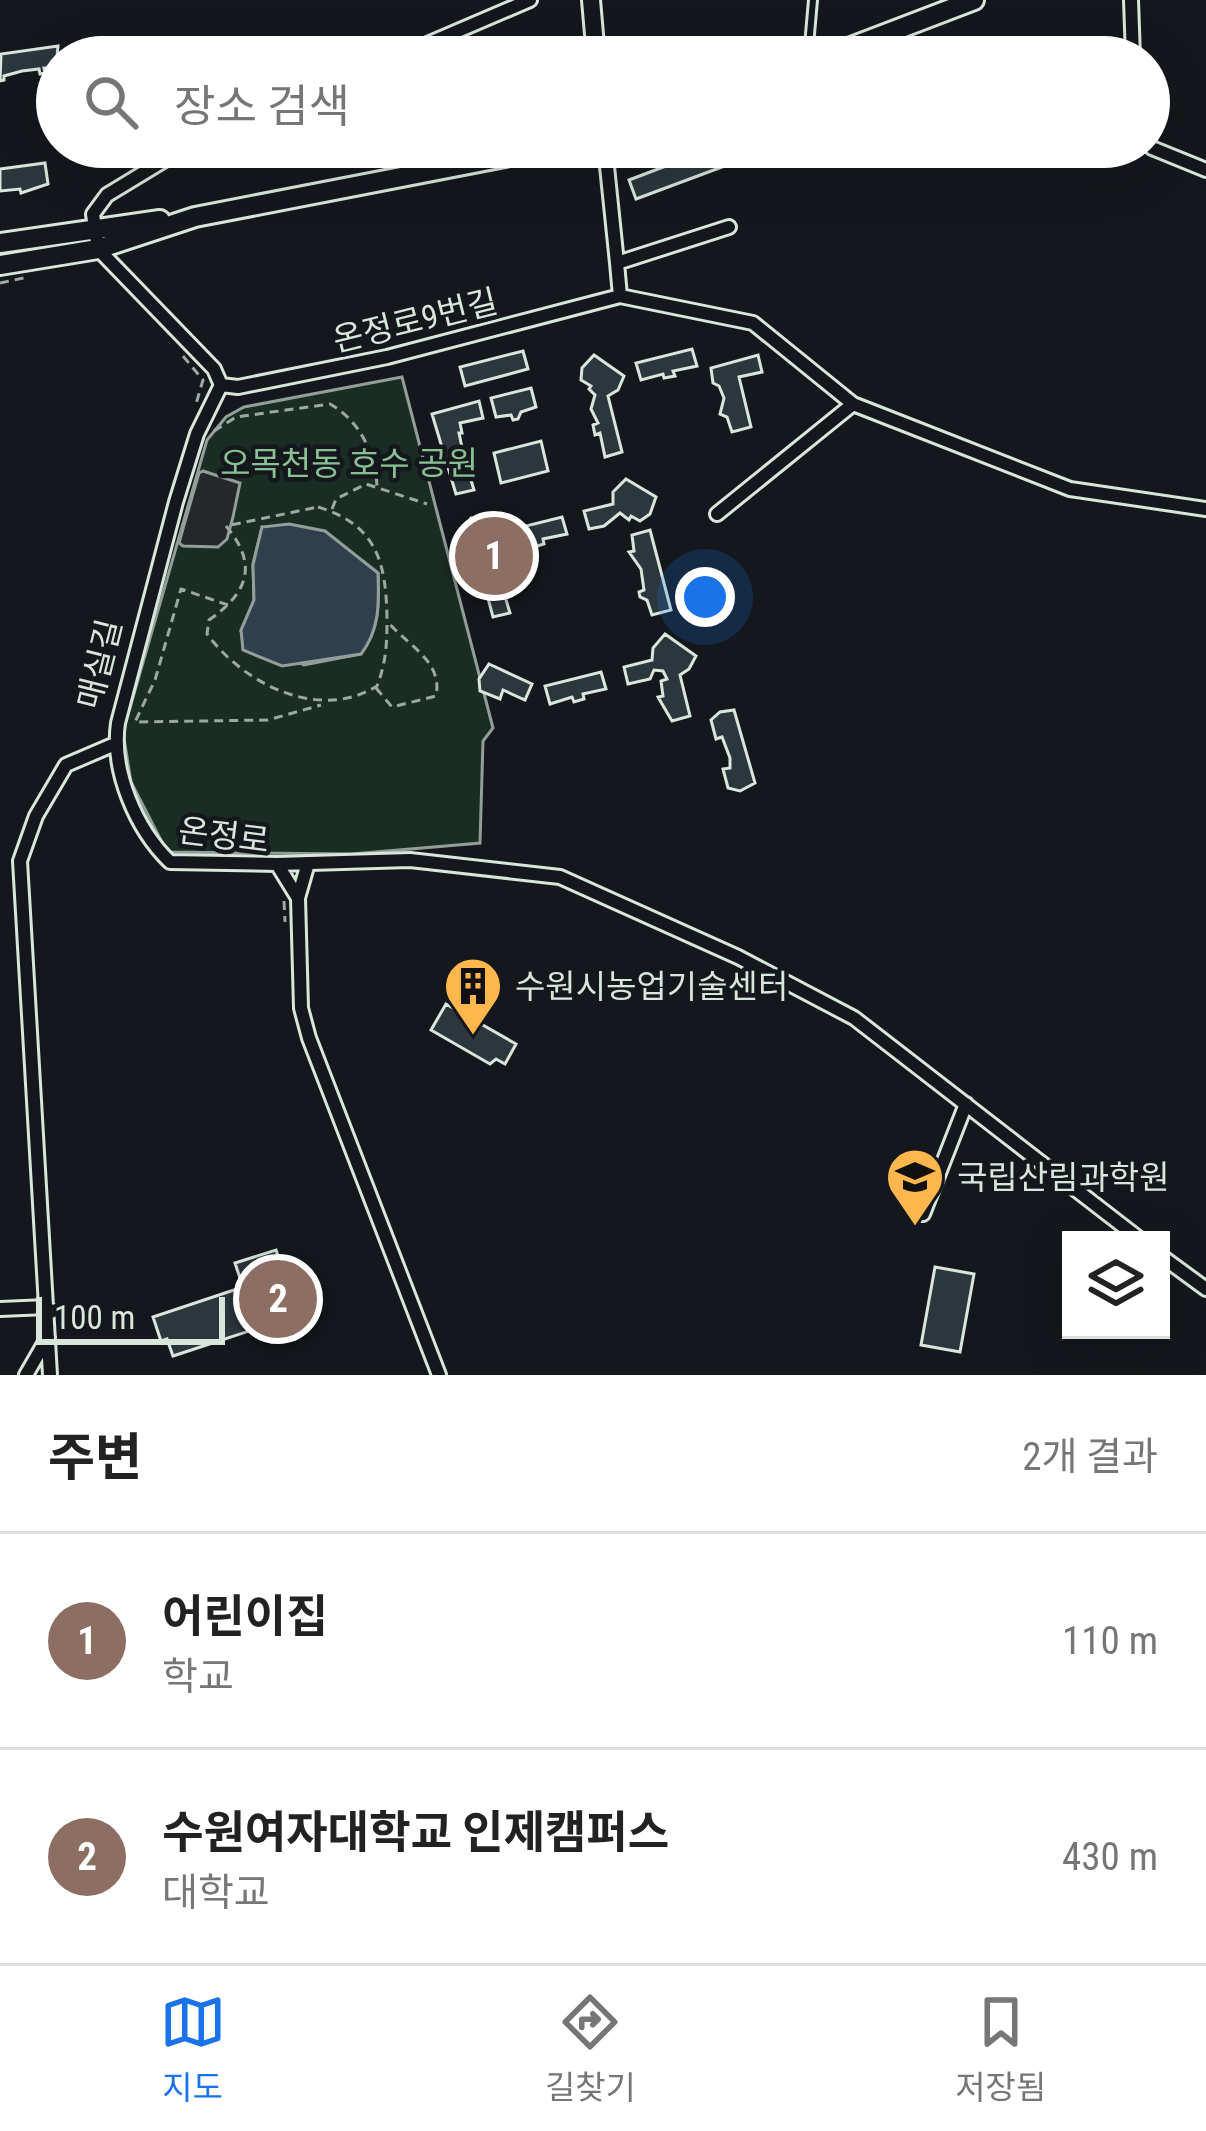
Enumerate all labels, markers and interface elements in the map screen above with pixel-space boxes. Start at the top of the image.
search box [36,36,1170,168]
icon: search [78,69,144,135]
text: 장소 검색 [174,80,350,133]
street label: 온정로9번길 [329,281,501,360]
park label: 오목천동 호수 공원 [220,444,478,483]
pin: 1 [455,511,533,601]
your location [675,567,735,627]
street label: 매실길 [70,615,129,713]
street label: 온정로 [176,811,272,860]
building icon: 수원시농업기술센터 [442,955,504,1037]
place label: 수원시농업기술센터 [515,967,788,1006]
school or university icon: 국립산림과학원 [884,1146,946,1228]
place label: 국립산림과학원 [957,1158,1170,1197]
map controls [1062,1231,1170,1339]
button: layers [1062,1231,1170,1339]
pin: 2 [239,1254,317,1344]
scale bar [36,1291,225,1344]
text: 100 m [54,1298,135,1337]
text: 주변 [48,1428,142,1487]
text: 2개 결과 [1022,1434,1158,1480]
text: 어린이집 [162,1590,328,1643]
text: 1 [77,1618,97,1664]
text: 110 m [1062,1618,1158,1664]
text: 학교 [162,1654,234,1700]
text: 수원여자대학교 인제캠퍼스 [162,1806,669,1859]
text: 2 [77,1834,97,1880]
text: 430 m [1062,1834,1158,1880]
text: 대학교 [162,1870,270,1916]
tab: 지도 [160,1989,226,2109]
tab: 길찾기 [545,1989,636,2109]
tab: 저장됨 [955,1989,1046,2109]

